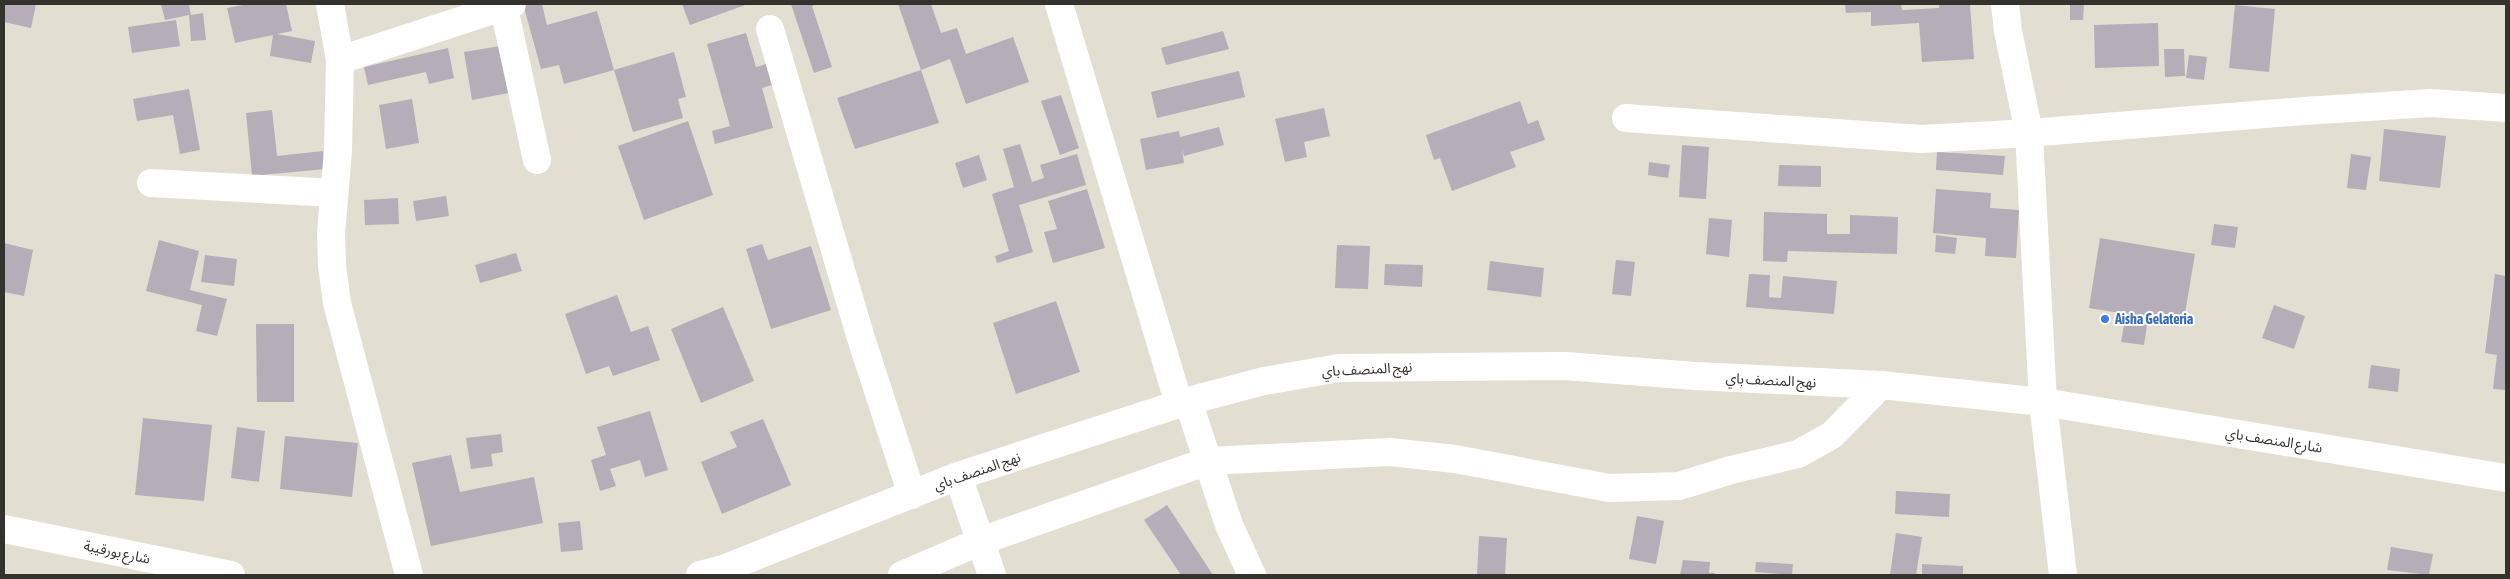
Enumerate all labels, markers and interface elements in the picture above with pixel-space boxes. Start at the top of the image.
place label: Aisha Gelateria [2114,311,2194,327]
marker: Aisha Gelateria [2099,313,2111,325]
street label: نهج المنصف باي [1321,359,1413,383]
street label: نهج المنصف باي [1725,370,1817,394]
street label: شارع المنصف باي [2224,424,2324,459]
street label: نهج المنصف باي [931,449,1024,496]
street label: شارع بورقيبة [82,537,152,570]

